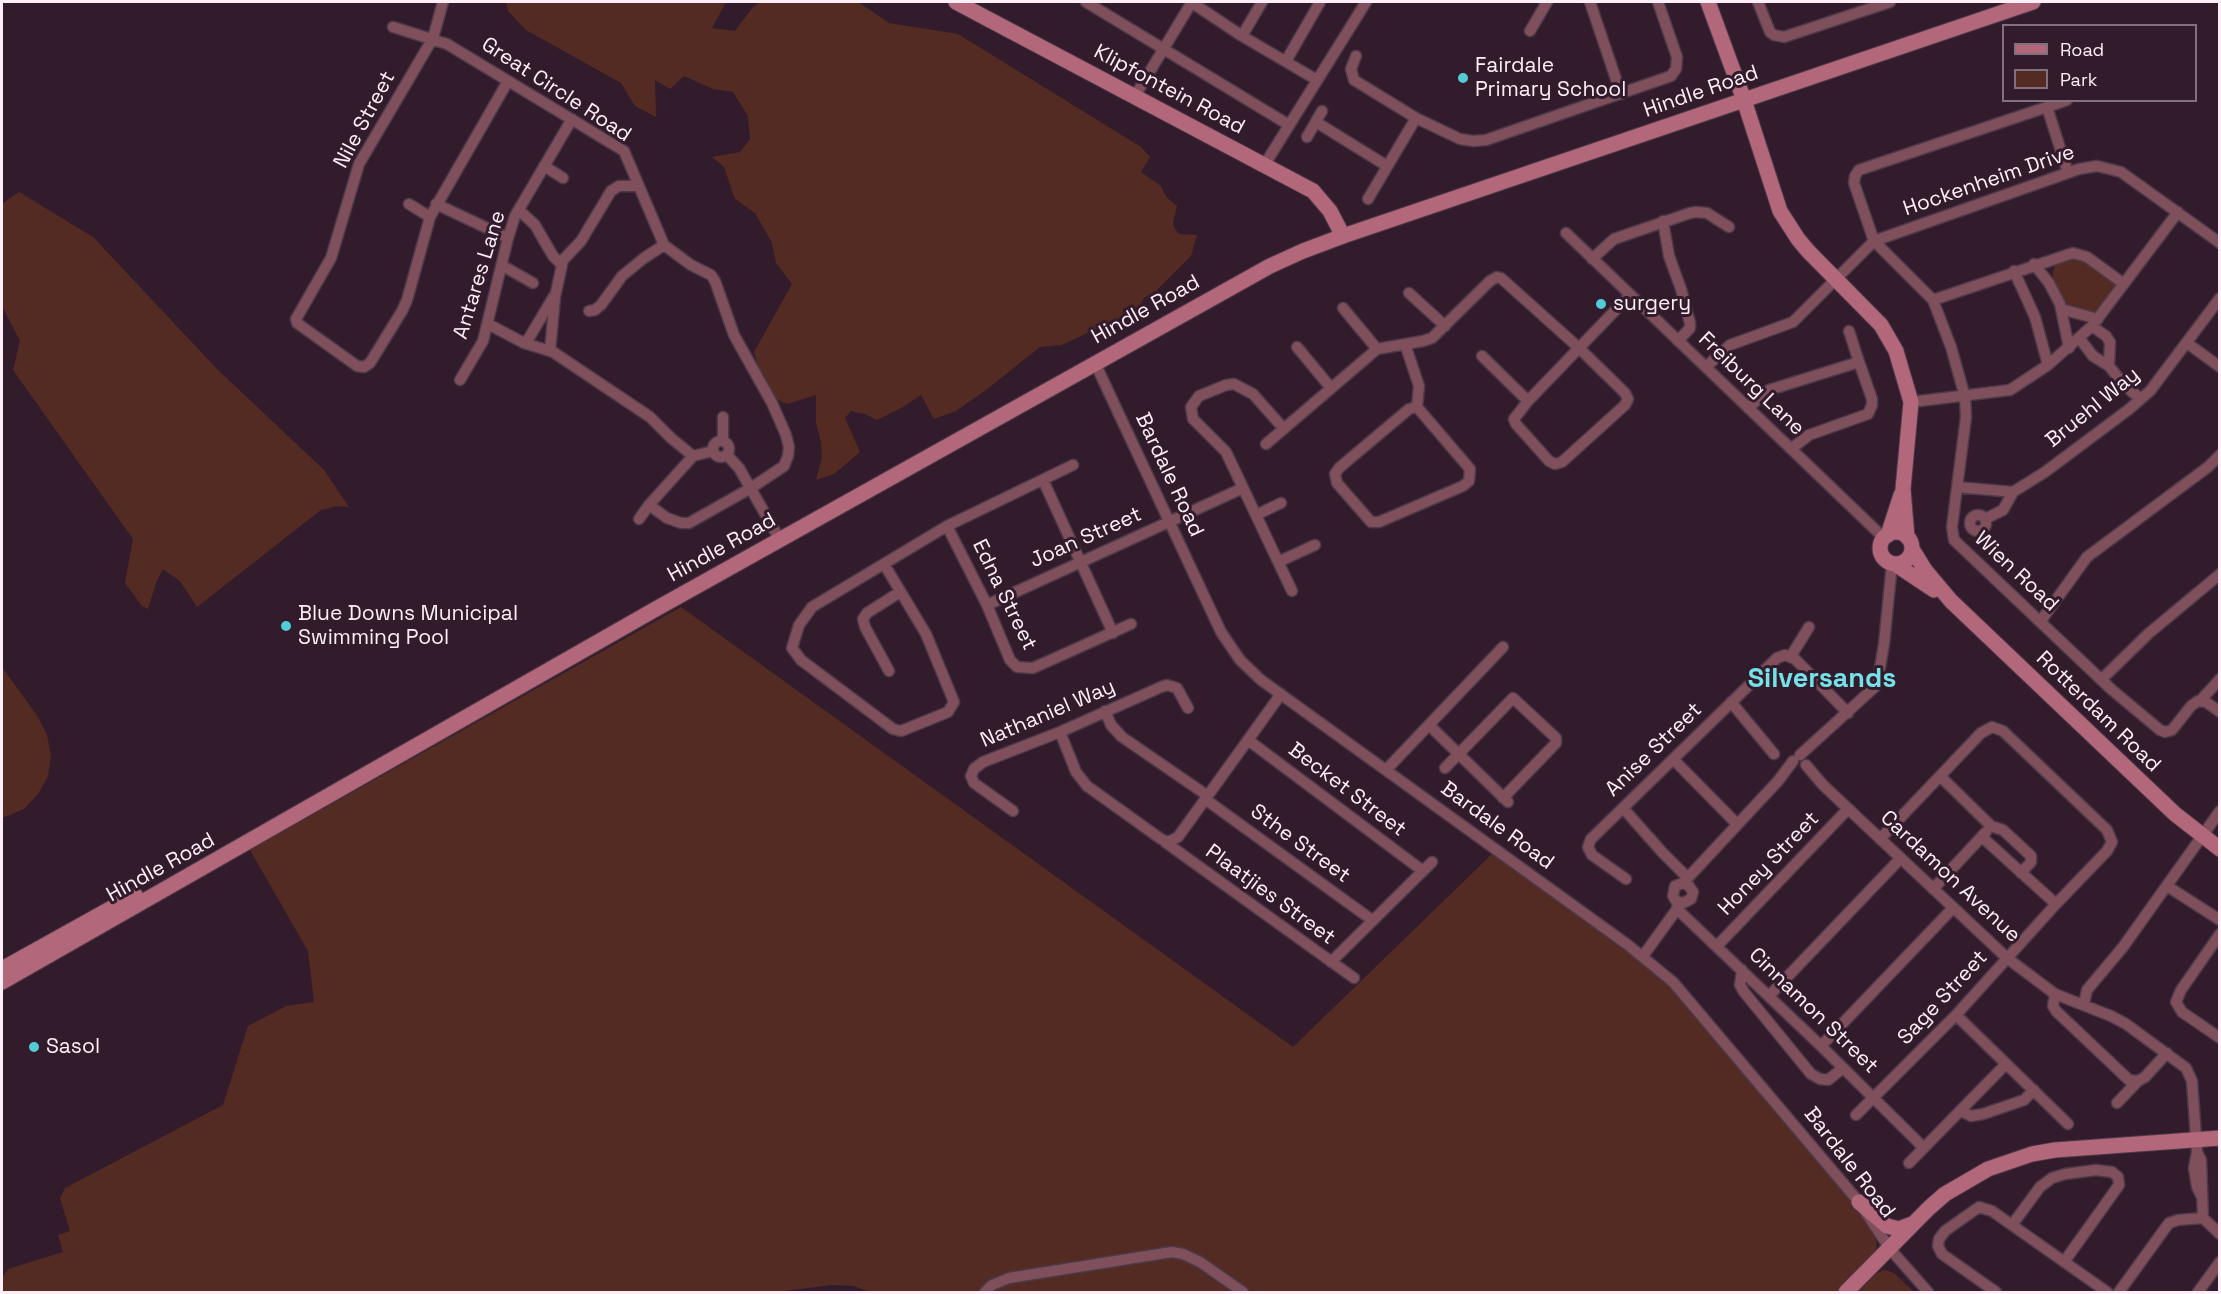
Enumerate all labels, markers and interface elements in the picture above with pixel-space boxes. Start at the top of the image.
legend [2002,24,2197,102]
street label: Great Circle Road [476,32,636,148]
text: Road [2060,38,2104,61]
street label: Klipfontein Road [1089,40,1249,140]
place label: Fairdale Primary School [1475,53,1626,103]
street label: Hindle Road [1640,61,1762,123]
street label: Nile Street [329,67,401,173]
text: Park [2060,68,2097,91]
marker: Fairdale Primary School [1456,71,1470,85]
street label: Hockenheim Drive [1900,140,2078,222]
street label: Antares Lane [449,208,511,342]
street label: Hindle Road [1087,270,1205,350]
place label: surgery [1613,291,1691,317]
marker: surgery [1594,297,1608,311]
street label: Freiburg Lane [1693,327,1809,441]
street label: Bruehl Way [2041,363,2145,453]
street label: Bardale Road [1129,409,1209,541]
street label: Joan Street [1026,502,1146,574]
street label: Hindle Road [663,508,781,588]
street label: Wien Road [1969,527,2063,617]
street label: Edna Street [966,536,1042,654]
place label: Blue Downs Municipal Swimming Pool [298,601,518,651]
marker: Blue Downs Municipal Swimming Pool [279,619,293,633]
street label: Rotterdam Road [2031,646,2165,778]
district label: Silversands [1748,664,1896,696]
street label: Nathaniel Way [977,674,1119,754]
street label: Anise Street [1601,698,1707,802]
street label: Becket Street [1283,738,1411,842]
street label: Bardale Road [1436,777,1558,875]
street label: Sthe Street [1245,799,1355,889]
street label: Cardamon Avenue [1875,806,2025,948]
street label: Honey Street [1713,807,1825,921]
street label: Hindle Road [102,828,220,908]
street label: Plaatjies Street [1200,839,1340,951]
street label: Cinnamon Street [1743,943,1883,1079]
street label: Sage Street [1893,945,1993,1051]
place label: Sasol [46,1034,100,1060]
marker: Sasol [27,1040,41,1054]
street label: Bardale Road [1798,1103,1900,1223]

